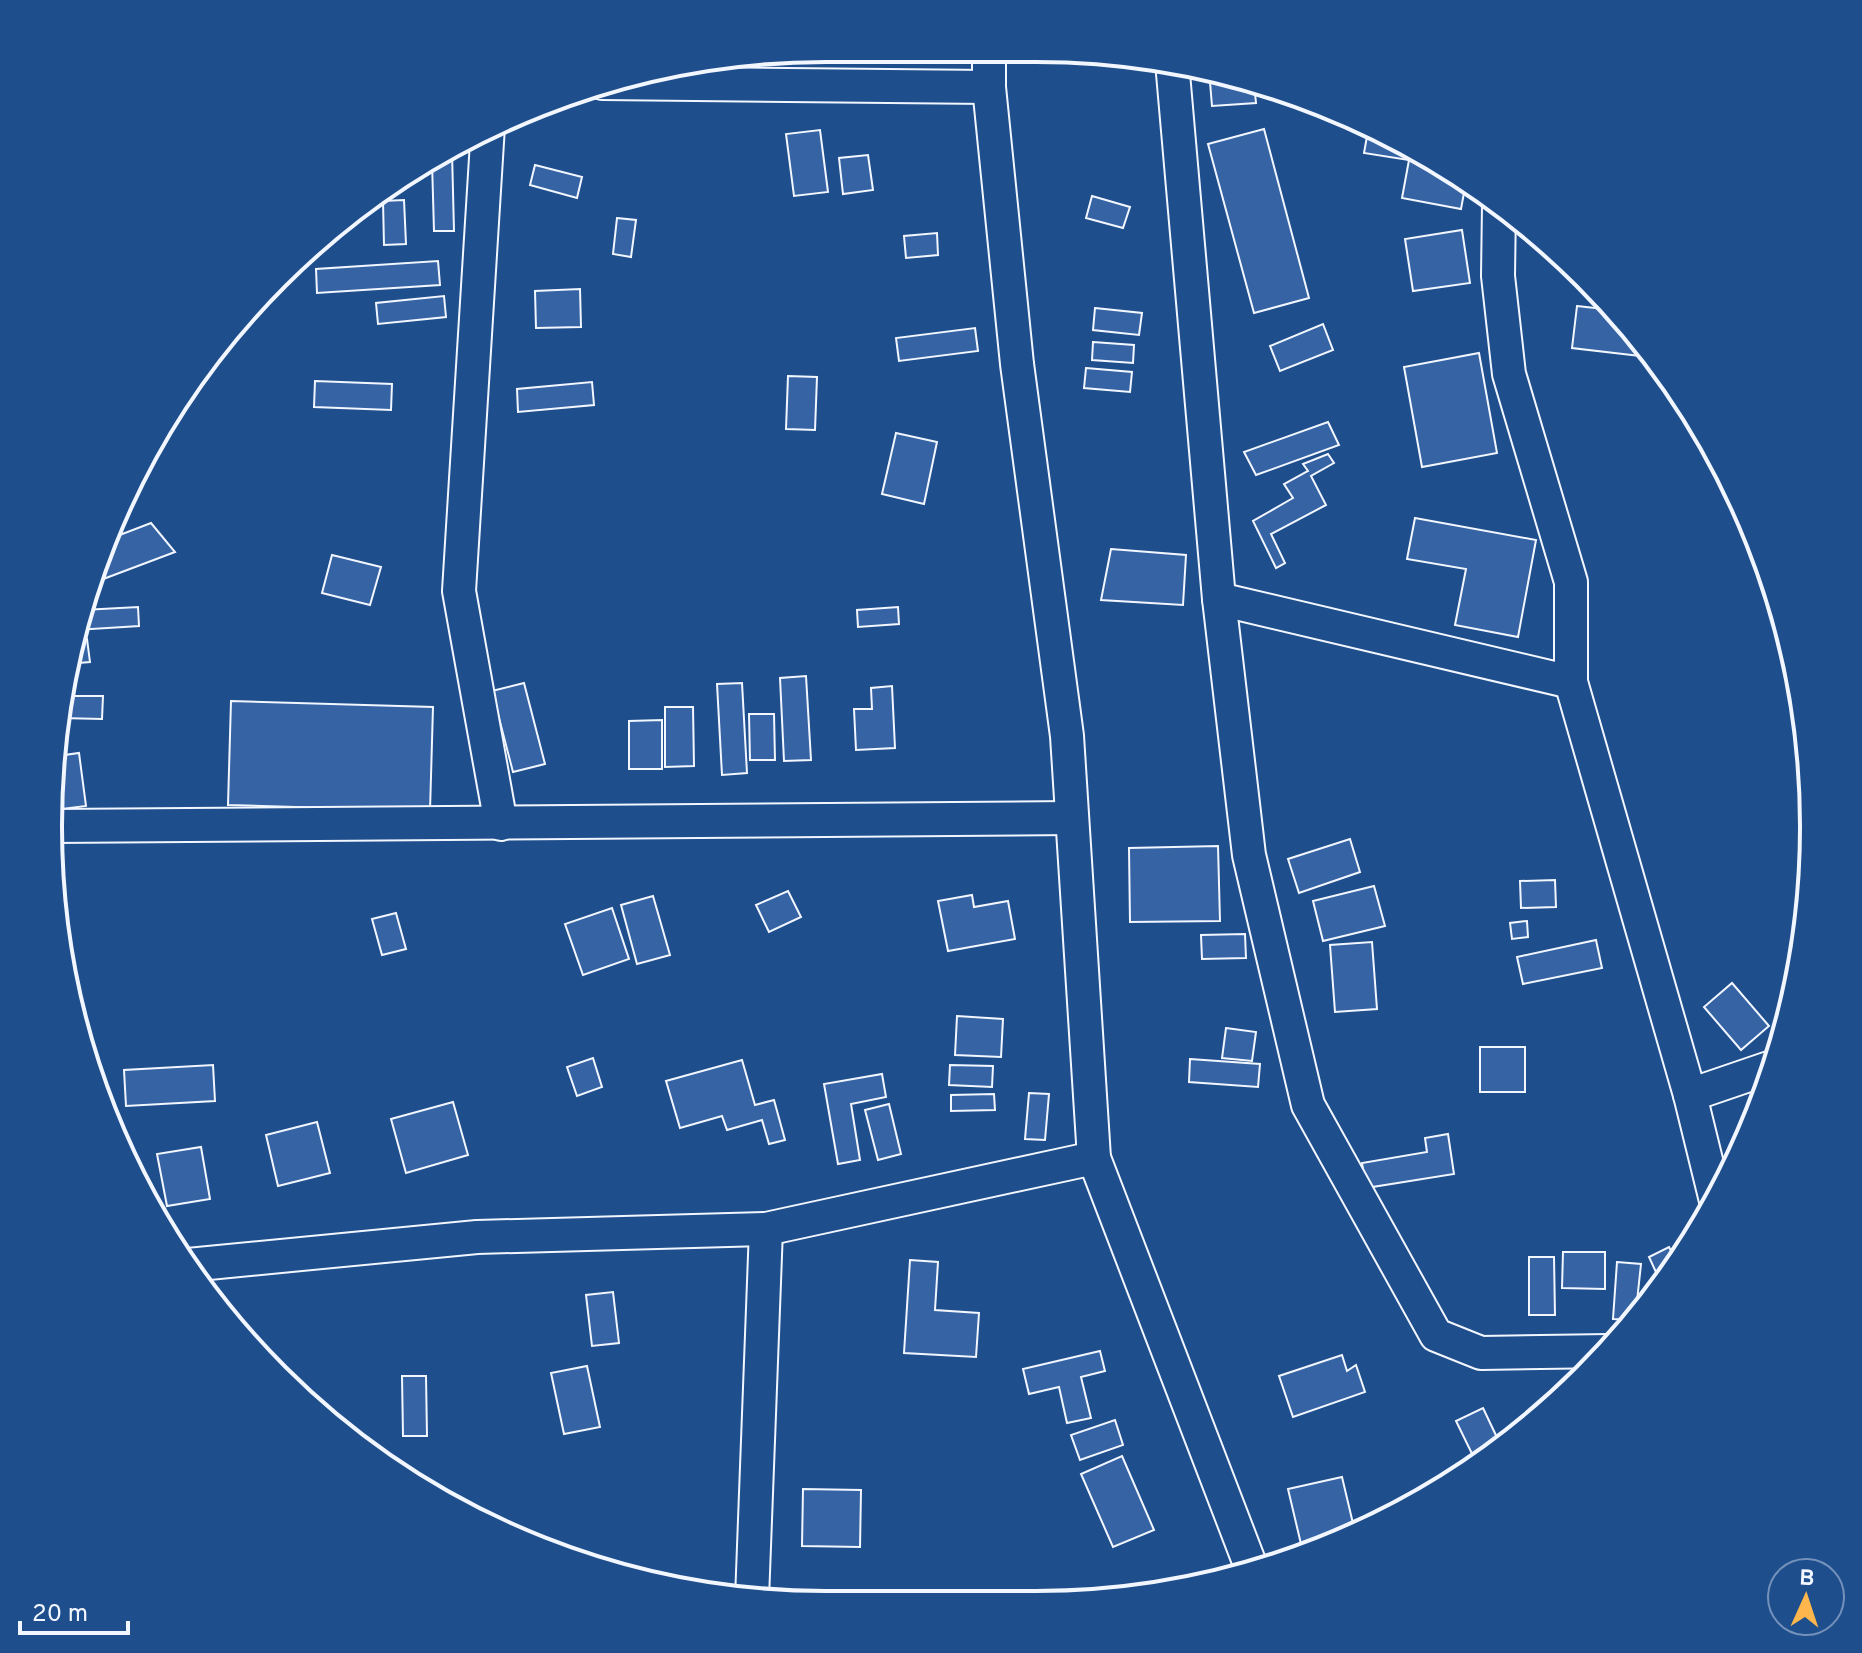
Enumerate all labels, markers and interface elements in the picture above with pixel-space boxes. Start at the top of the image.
north arrow [1766,1557,1846,1637]
text: B [1799,1566,1815,1593]
scale bar [20,1585,128,1635]
text: 20 m [32,1600,88,1630]

